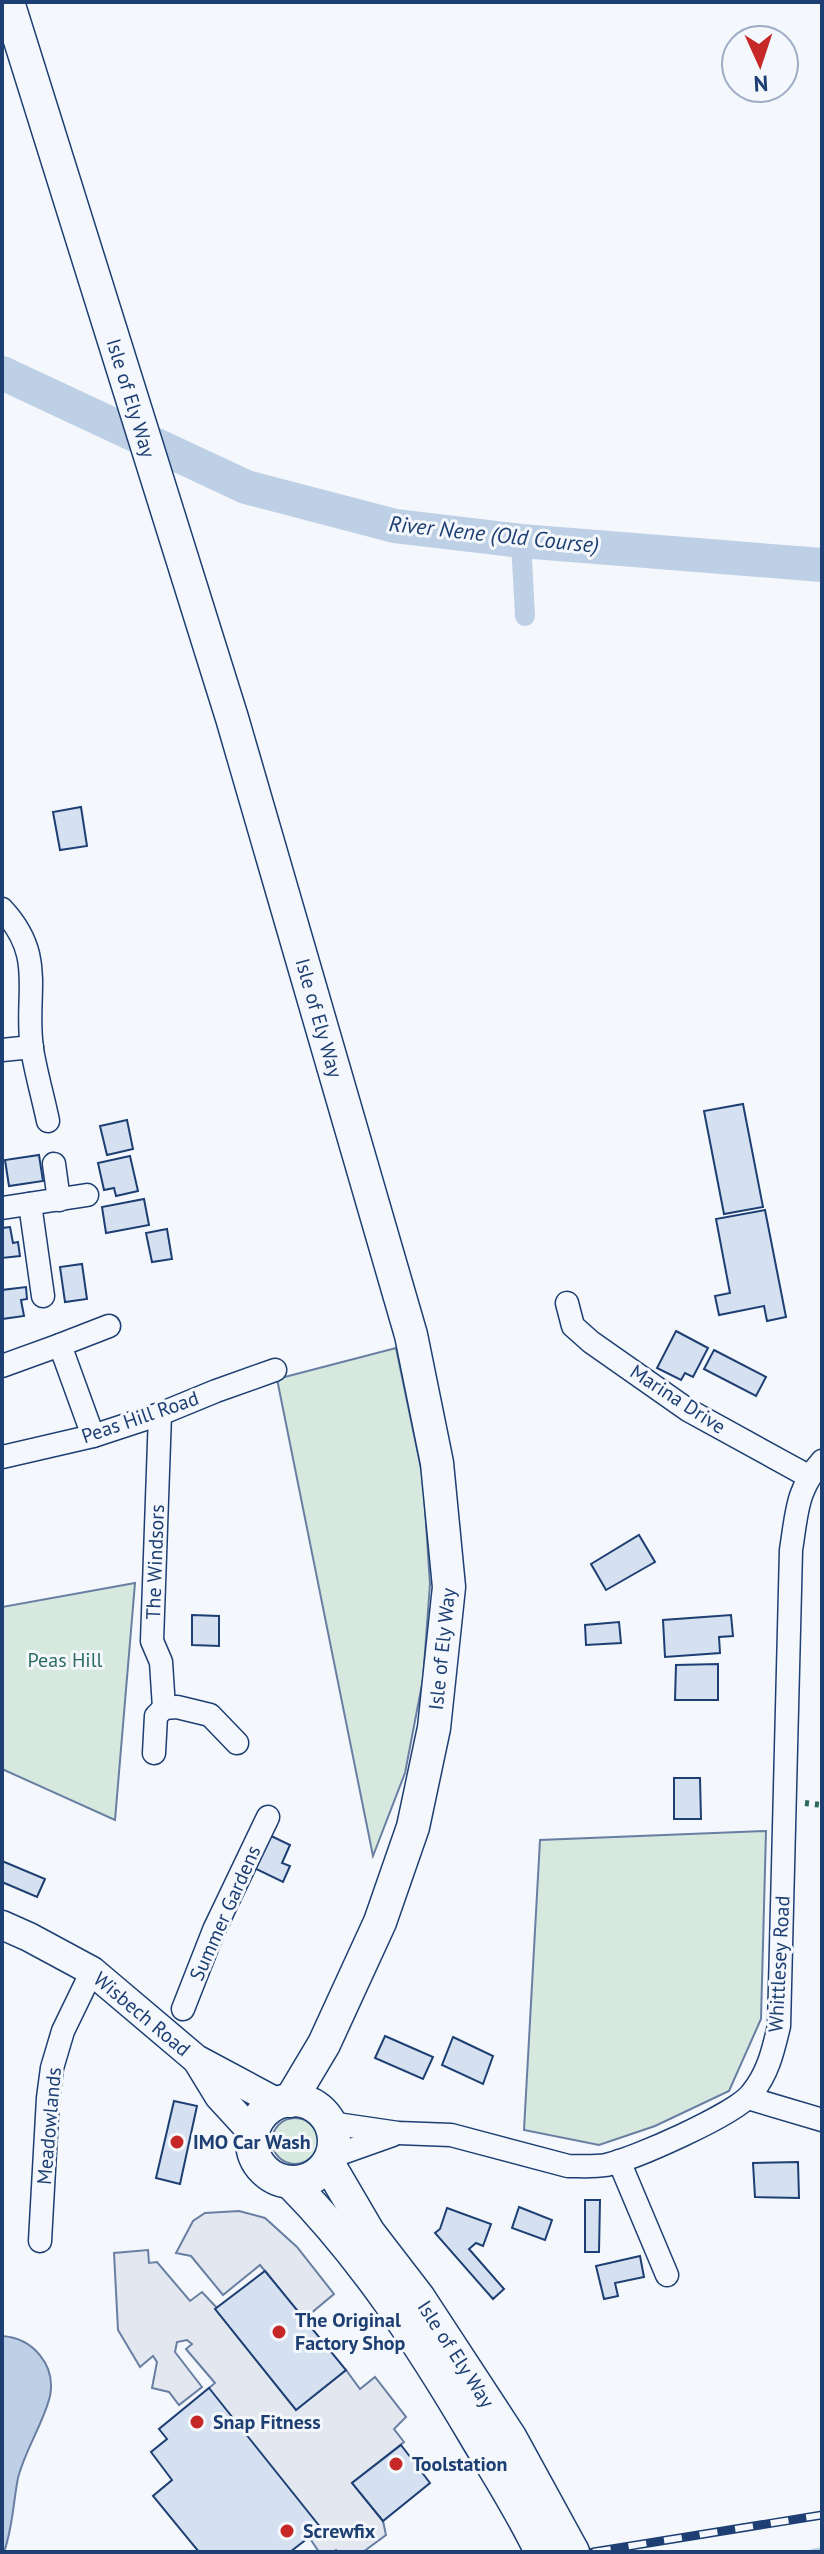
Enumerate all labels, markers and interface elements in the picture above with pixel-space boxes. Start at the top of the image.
north arrow [720,24,800,104]
text: N [753,70,769,98]
street label: Isle of Ely Way [101,335,162,461]
water label: River Nene (Old Course) [388,509,600,559]
street label: Isle of Ely Way [290,955,349,1081]
street label: Marina Drive [625,1358,731,1440]
street label: Peas Hill Road [78,1385,202,1449]
street label: The Windsors [140,1504,170,1620]
street label: Isle of Ely Way [423,1586,461,1711]
park label: Peas Hill [28,1647,103,1673]
street label: Summer Gardens [184,1841,266,1985]
street label: Whittlesey Road [762,1895,796,2033]
street label: Wisbech Road [88,1966,196,2062]
street label: Meadowlands [31,2066,67,2186]
place label: IMO Car Wash [193,2129,311,2155]
marker: IMO Car Wash [168,2133,186,2151]
street label: Isle of Ely Way [412,2295,501,2413]
place label: The Original Factory Shop [295,2307,406,2356]
marker: The Original Factory Shop [270,2323,288,2341]
place label: Snap Fitness [213,2409,321,2435]
marker: Snap Fitness [188,2413,206,2431]
place label: Toolstation [412,2451,508,2477]
marker: Toolstation [387,2455,405,2473]
place label: Screwfix [303,2518,376,2544]
marker: Screwfix [278,2522,296,2540]

